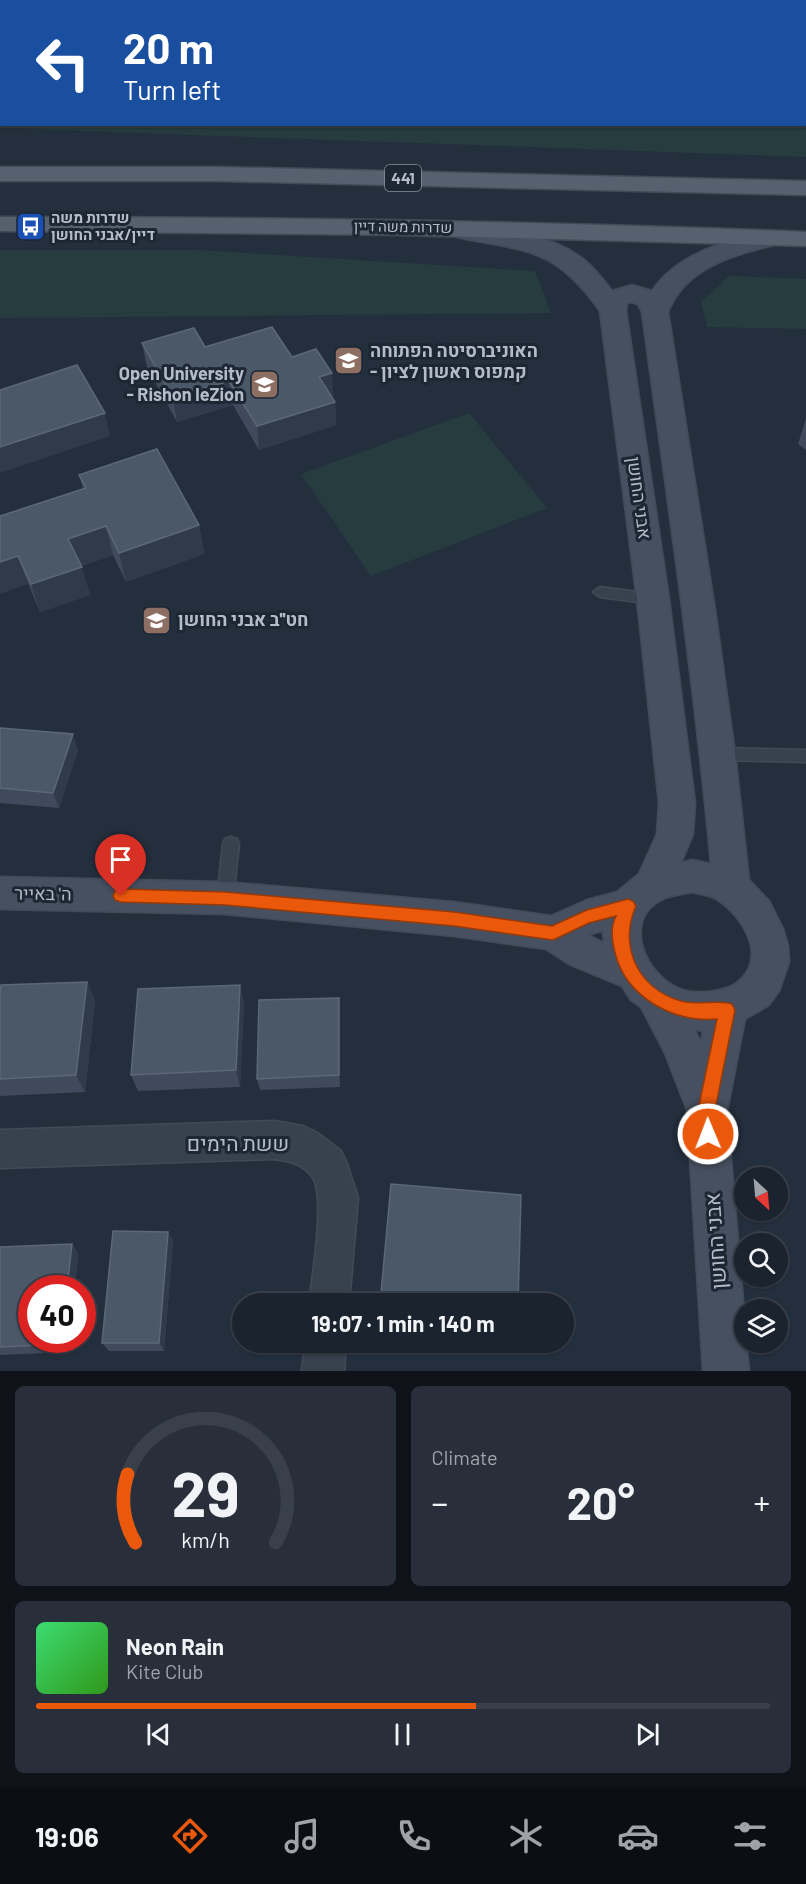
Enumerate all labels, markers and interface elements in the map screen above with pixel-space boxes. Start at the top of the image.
text: 20 m [123,22,214,72]
icon: left [24,24,102,102]
text: Turn left [123,73,221,105]
road number: 441 [385,165,421,191]
place label: שדרות משה דיין/אבני החושן [51,208,155,243]
bus stop icon: שדרות משה דיין/אבני החושן [14,211,46,243]
street label: שדרות משה דיין [354,216,452,236]
place label: האוניברסיטה הפתוחה - קמפוס ראשון לציון [370,339,538,382]
school or university icon: האוניברסיטה הפתוחה - קמפוס ראשון לציון [333,345,365,377]
place label: Open University - Rishon leZion [119,362,244,405]
school or university icon: Open University - Rishon leZion [249,368,281,400]
street label: אבני החושן [623,455,657,540]
school or university icon: חט''ב אבני החושן [141,604,173,636]
place label: חט''ב אבני החושן [178,608,308,630]
pin [95,834,146,896]
icon: arrive [104,843,137,876]
street label: ה' באייר [14,882,72,904]
position arrow [676,1102,740,1166]
street label: ששת הימים [187,1130,289,1155]
north arrow [734,1167,788,1221]
map controls [734,1167,788,1353]
street label: אבני החושן [699,1192,730,1290]
button: search [734,1233,788,1287]
speed limit sign: 40 [18,1275,96,1353]
button: layers [734,1299,788,1353]
text: 19:07 · 1 min · 140 m [311,1310,495,1336]
text: Climate [432,1445,498,1469]
text: 29 [171,1455,239,1529]
text: 20° [567,1475,635,1529]
text: − [432,1482,448,1522]
text: + [754,1482,770,1522]
text: km/h [181,1527,230,1552]
text: Neon Rain [126,1633,224,1659]
text: Kite Club [126,1659,203,1683]
icon: previous [142,1718,175,1751]
icon: pause [386,1718,419,1751]
icon: next [631,1718,664,1751]
icon: directions [169,1815,211,1857]
icon: music [281,1815,323,1857]
icon: phone [393,1815,435,1857]
icon: climate [505,1815,547,1857]
icon: car [617,1815,659,1857]
icon: filters [729,1815,771,1857]
text: 19:06 [35,1820,99,1852]

